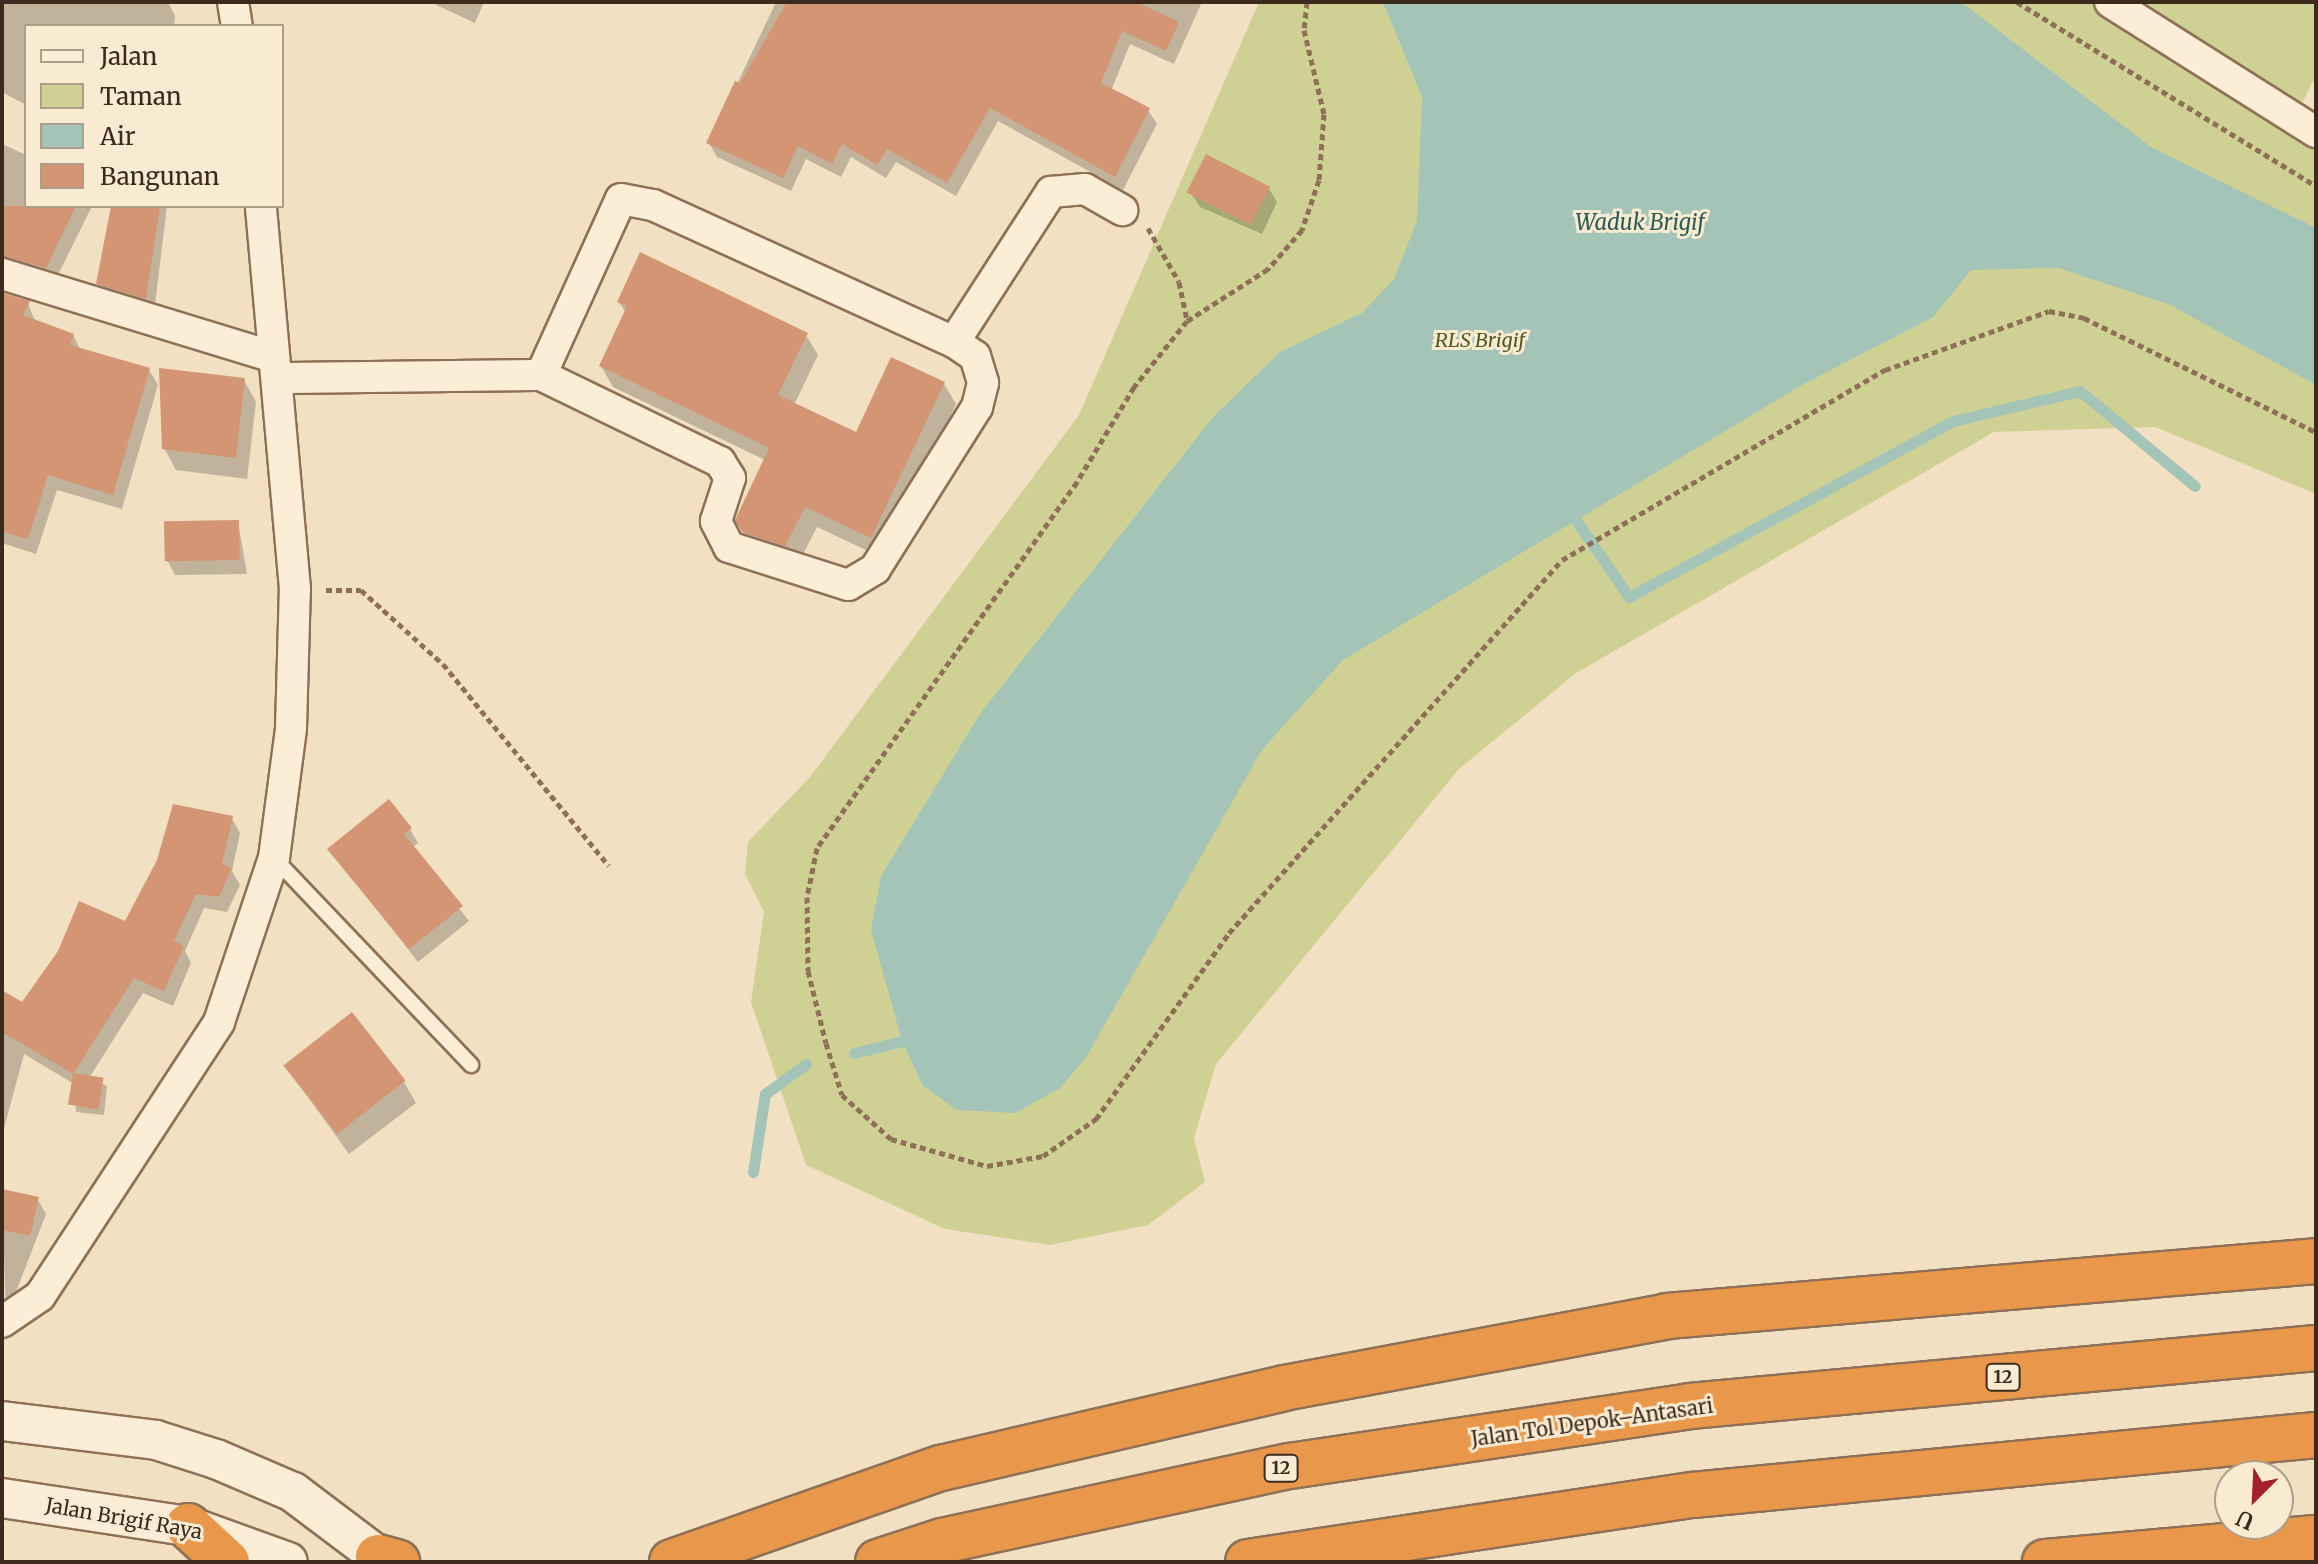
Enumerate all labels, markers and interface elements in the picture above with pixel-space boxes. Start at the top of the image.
legend [24,24,284,208]
text: Jalan [100,41,157,72]
text: Taman [100,81,182,112]
text: Air [100,121,136,152]
text: Bangunan [100,161,220,192]
water label: Waduk Brigif [1575,210,1705,236]
park label: RLS Brigif [1435,327,1525,351]
road number: 12 [1985,1363,2021,1391]
street label: Jalan Tol Depok–Antasari [1469,1393,1715,1451]
road number: 12 [1263,1454,1299,1482]
north arrow [2214,1460,2294,1540]
street label: Jalan Brigif Raya [44,1492,204,1544]
text: U [2232,1504,2258,1536]

